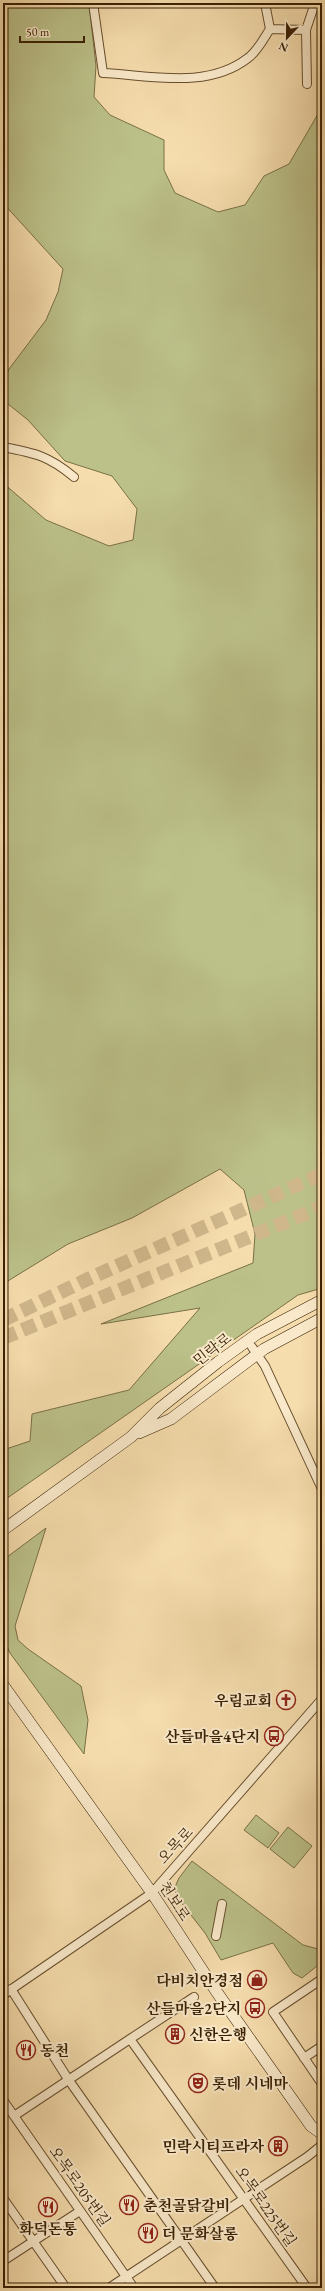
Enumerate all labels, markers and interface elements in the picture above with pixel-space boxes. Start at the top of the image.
scale bar [20,18,84,44]
north arrow [267,18,307,58]
text: 50 m [26,24,50,40]
text: N [276,39,290,55]
street label: 민락로 [189,1328,235,1370]
church icon: 우림교회 [275,1689,297,1711]
place label: 우림교회 [214,1691,272,1710]
bus stop icon: 산들마을4단지 [263,1725,285,1747]
place label: 산들마을4단지 [165,1727,260,1746]
street label: 오목로 [153,1822,197,1867]
street label: 천보로 [155,1878,195,1925]
shop icon: 다비치안경점 [246,1969,268,1991]
place label: 다비치안경점 [156,1971,243,1990]
bus stop icon: 산들마을2단지 [244,1997,266,2019]
place label: 산들마을2단지 [146,1999,241,2018]
building icon: 신한은행 [164,2023,186,2045]
place label: 신한은행 [189,2025,247,2044]
restaurant icon: 동천 [15,2039,37,2061]
place label: 동천 [40,2041,69,2060]
theatre icon: 롯데 시네마 [187,2072,209,2094]
place label: 롯데 시네마 [212,2074,289,2093]
building icon: 민락시티프라자 [267,2135,289,2157]
place label: 민락시티프라자 [163,2137,265,2156]
street label: 오목로205번길 [45,2142,115,2230]
street label: 오목로225번길 [231,2162,301,2250]
restaurant icon: 춘천골닭갈비 [118,2194,140,2216]
restaurant icon: 화덕돈통 [37,2196,59,2218]
place label: 춘천골닭갈비 [143,2196,230,2215]
place label: 화덕돈통 [19,2219,77,2238]
restaurant icon: 더 문화살롱 [137,2222,159,2244]
place label: 더 문화살롱 [162,2224,239,2243]

